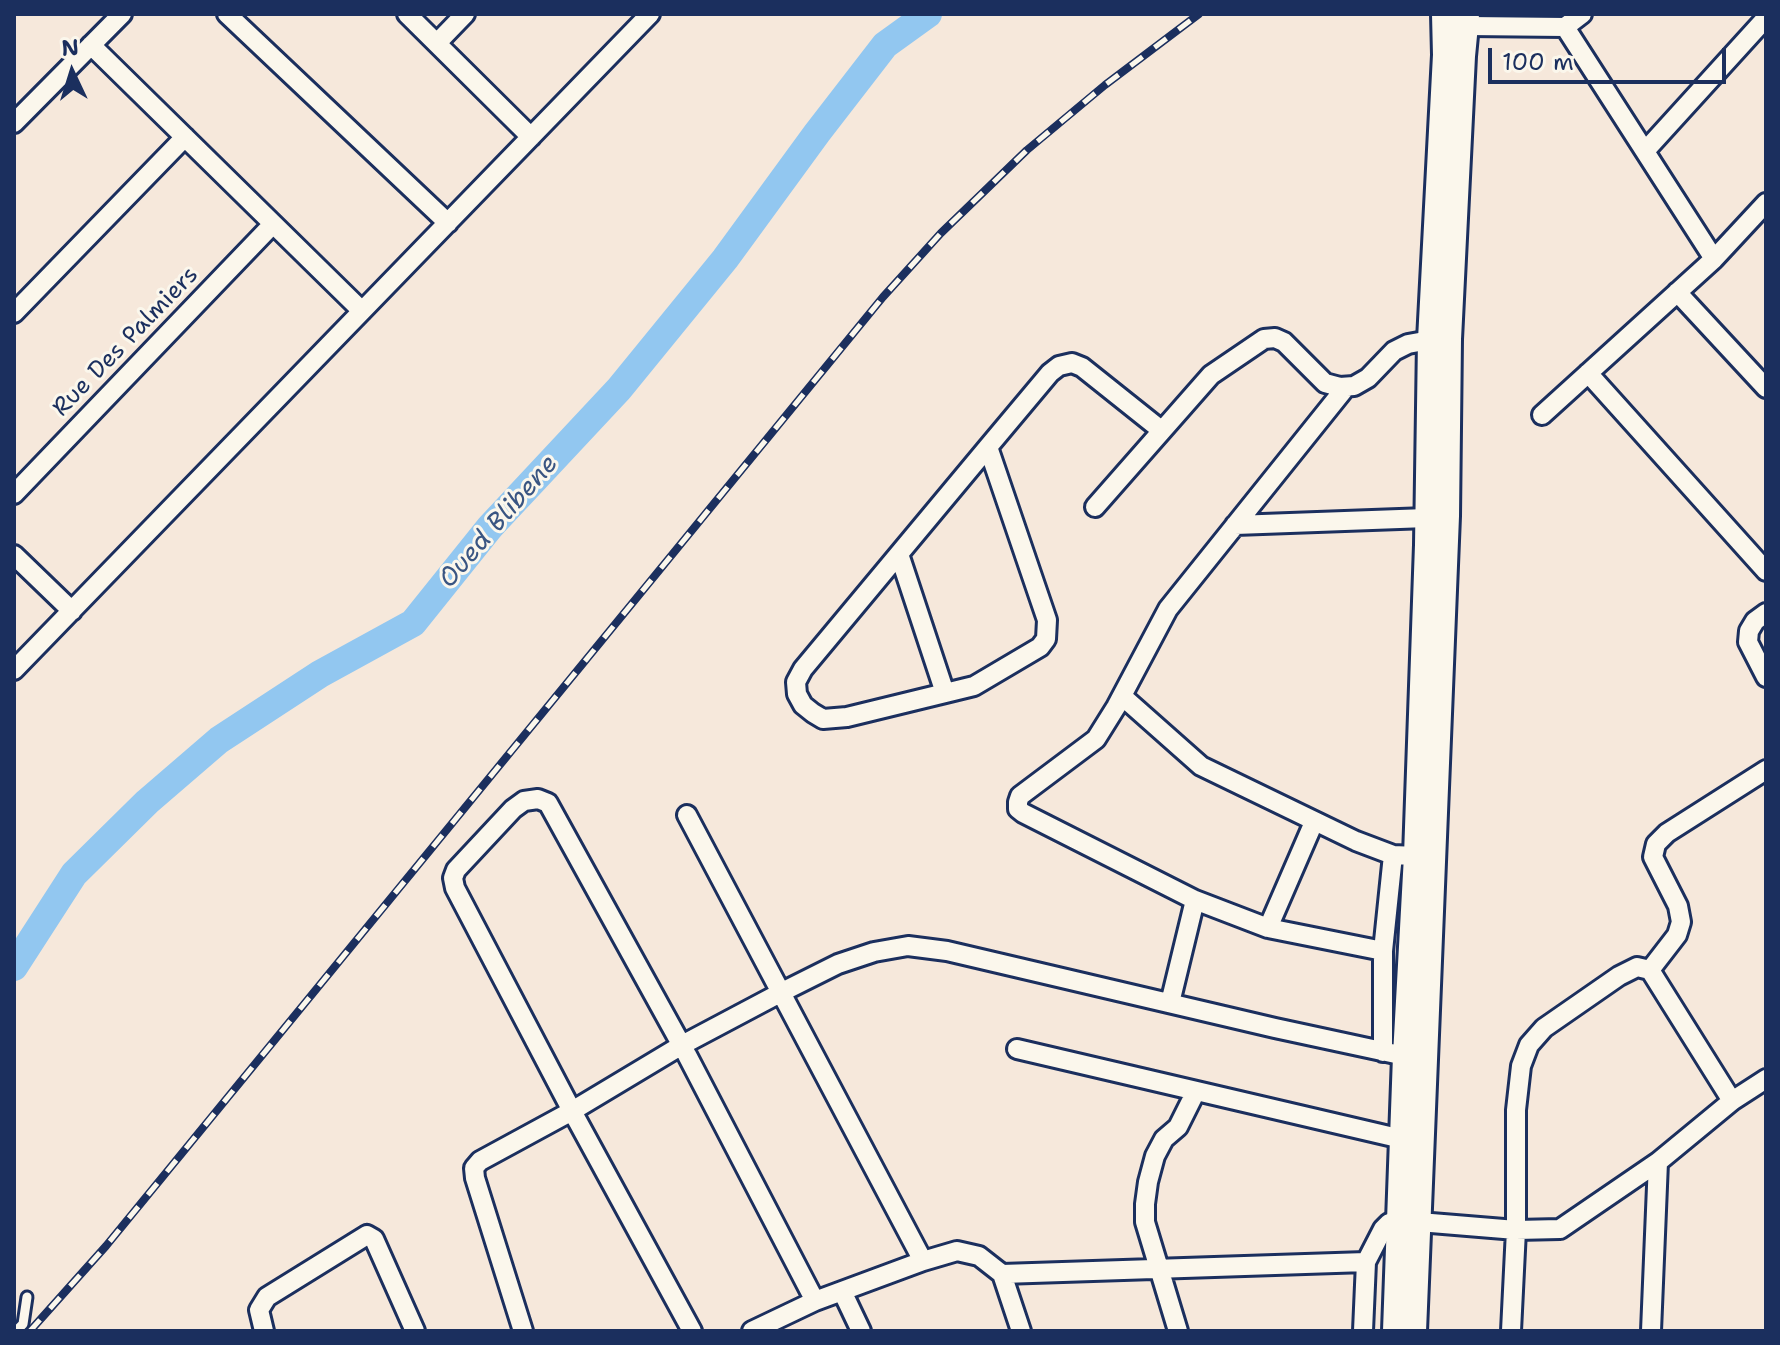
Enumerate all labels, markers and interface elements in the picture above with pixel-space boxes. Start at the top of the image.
north arrow [32,32,112,112]
text: N [61,32,80,63]
scale bar [1492,32,1730,82]
text: 100 m [1502,46,1574,78]
street label: Rue Des Palmiers [47,261,205,423]
water label: Oued Blibene [433,449,565,595]

